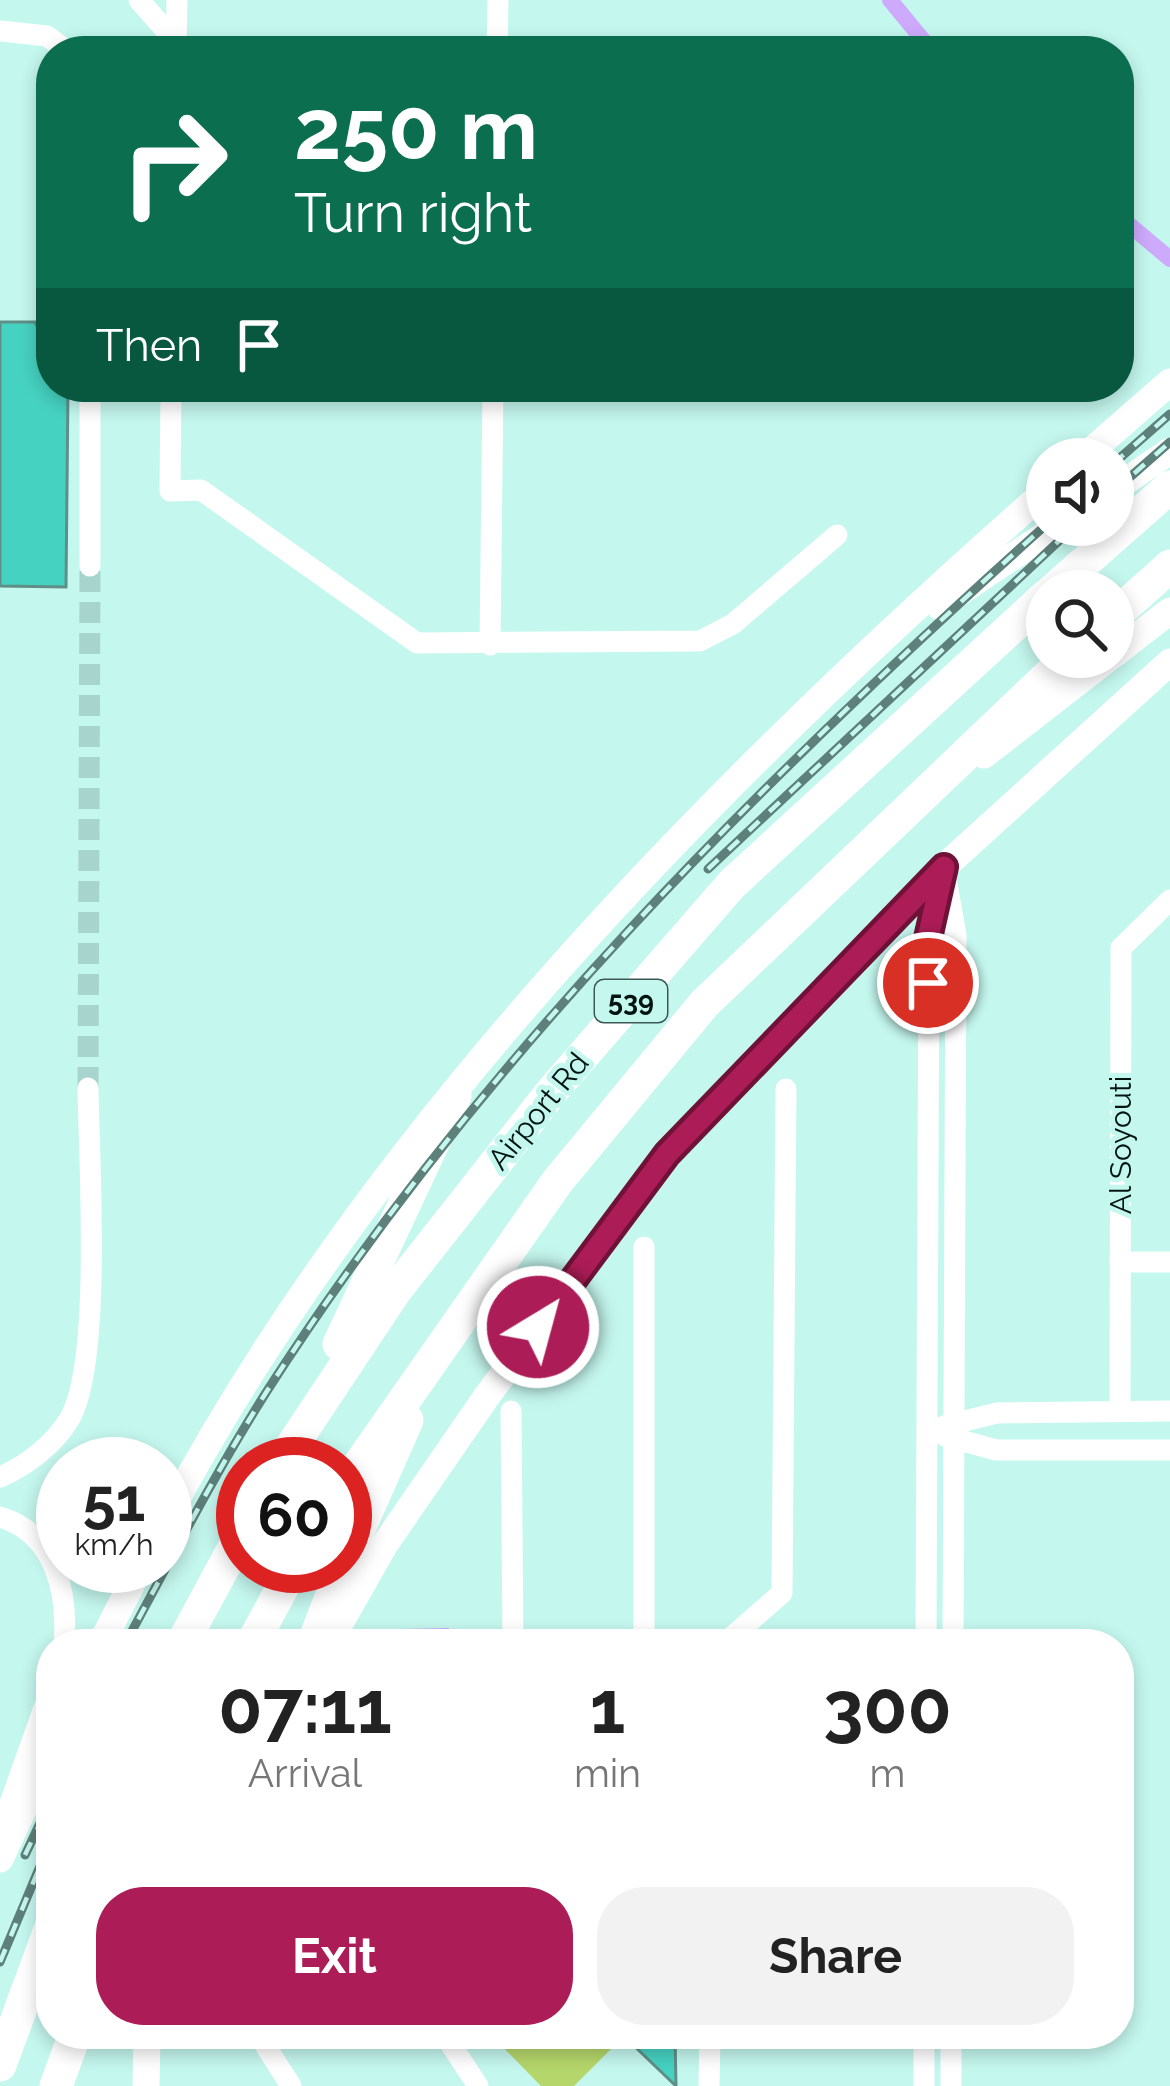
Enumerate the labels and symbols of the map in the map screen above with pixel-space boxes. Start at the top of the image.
pin [877,932,979,1034]
road number: 539 [595,980,667,1022]
street label: Airport Rd [480,1046,596,1176]
street label: Al Soyouti [1103,1076,1138,1214]
position arrow [475,1264,601,1390]
speed limit sign: 60 [216,1437,372,1593]

